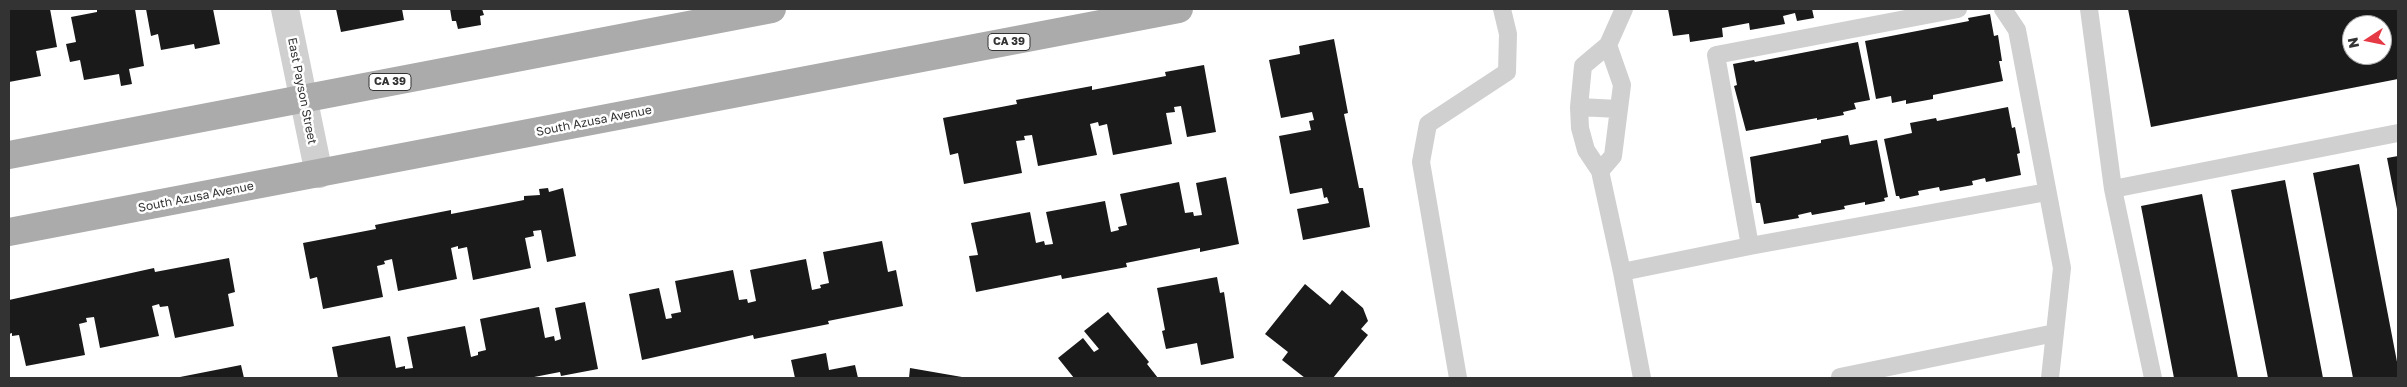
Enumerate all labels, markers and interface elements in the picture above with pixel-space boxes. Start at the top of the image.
north arrow [2342,15,2392,65]
road number: CA 39 [988,34,1030,51]
street label: East Payson Street [285,36,319,146]
text: N [2343,36,2362,50]
road number: CA 39 [369,74,411,90]
street label: South Azusa Avenue [535,103,653,139]
street label: South Azusa Avenue [137,179,255,215]

